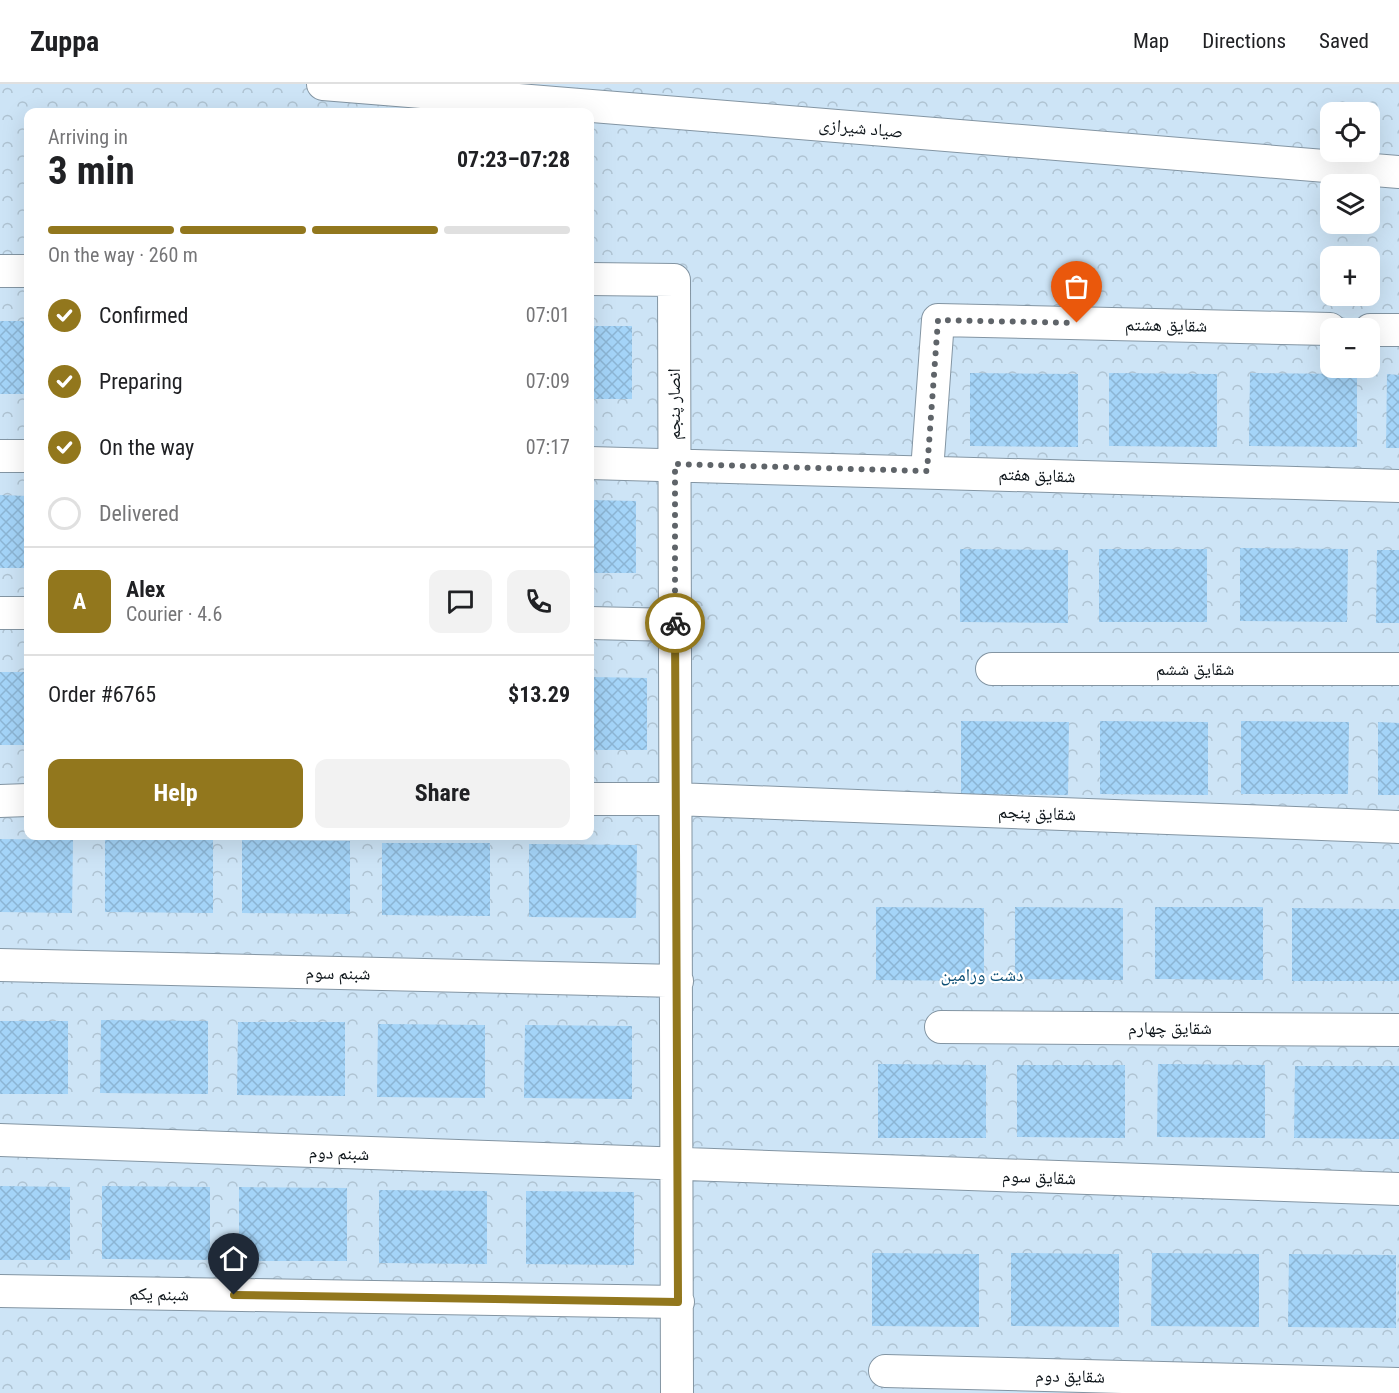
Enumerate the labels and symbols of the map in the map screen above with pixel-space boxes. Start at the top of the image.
street label: صیاد شیرازی [818,113,904,143]
pin [1051,261,1102,323]
street label: شقایق هشتم [1125,313,1207,338]
street label: انصار پنجم [663,368,686,440]
street label: شقایق هفتم [998,463,1076,488]
courier [645,593,705,653]
street label: شقایق ششم [1156,658,1234,681]
street label: شقایق پنجم [998,801,1076,826]
street label: شبنم سوم [305,961,371,986]
park label: دشت ورامین [940,964,1024,986]
street label: شقایق چهارم [1128,1017,1212,1040]
street label: شبنم دوم [308,1141,370,1166]
street label: شقایق سوم [1001,1165,1077,1190]
pin [208,1233,259,1295]
street label: شبنم یکم [129,1282,189,1307]
street label: شقایق دوم [1035,1364,1105,1389]

